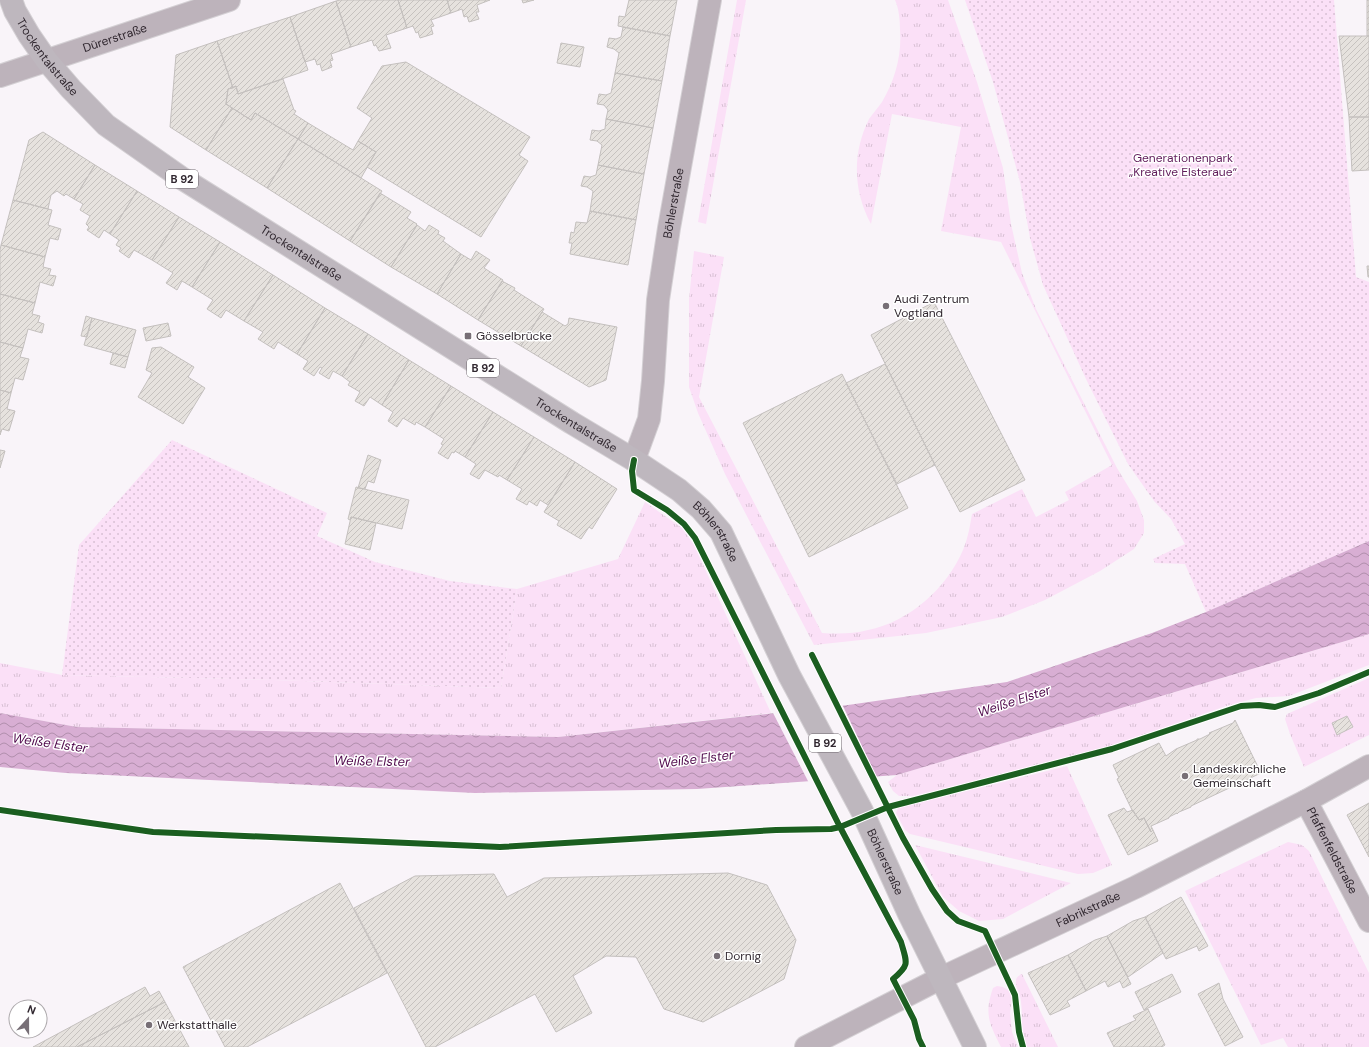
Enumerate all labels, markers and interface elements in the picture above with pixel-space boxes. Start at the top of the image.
street label: Trockentalstraße [13,15,82,100]
street label: Dürerstraße [81,20,149,56]
park label: Generationenpark „Kreative Elsteraue“ [1129,150,1238,180]
street label: Böhlerstraße [660,167,688,240]
road number: B 92 [166,170,198,188]
street label: Trockentalstraße [257,222,345,285]
place label: Audi Zentrum Vogtland [894,291,969,321]
marker: Audi Zentrum Vogtland [881,301,891,311]
place label: Gösselbrücke [476,328,552,344]
marker: Gösselbrücke [463,331,473,341]
road number: B 92 [467,359,499,377]
street label: Trockentalstraße [532,394,620,456]
street label: Böhlerstraße [689,497,742,565]
water label: Weiße Elster [975,681,1054,721]
water label: Weiße Elster [11,729,90,757]
road number: B 92 [809,734,841,752]
water label: Weiße Elster [657,746,736,772]
water label: Weiße Elster [334,752,411,770]
place label: Landeskirchliche Gemeinschaft [1193,761,1286,791]
marker: Landeskirchliche Gemeinschaft [1180,771,1190,781]
street label: Pfaffenfeldstraße [1303,804,1361,897]
street label: Böhlerstraße [863,826,907,898]
street label: Fabrikstraße [1053,887,1123,931]
place label: Dornig [725,948,762,964]
marker: Dornig [712,951,722,961]
north arrow [8,999,48,1039]
text: N [25,1002,38,1018]
place label: Werkstatthalle [157,1017,237,1033]
marker: Werkstatthalle [144,1020,154,1030]

